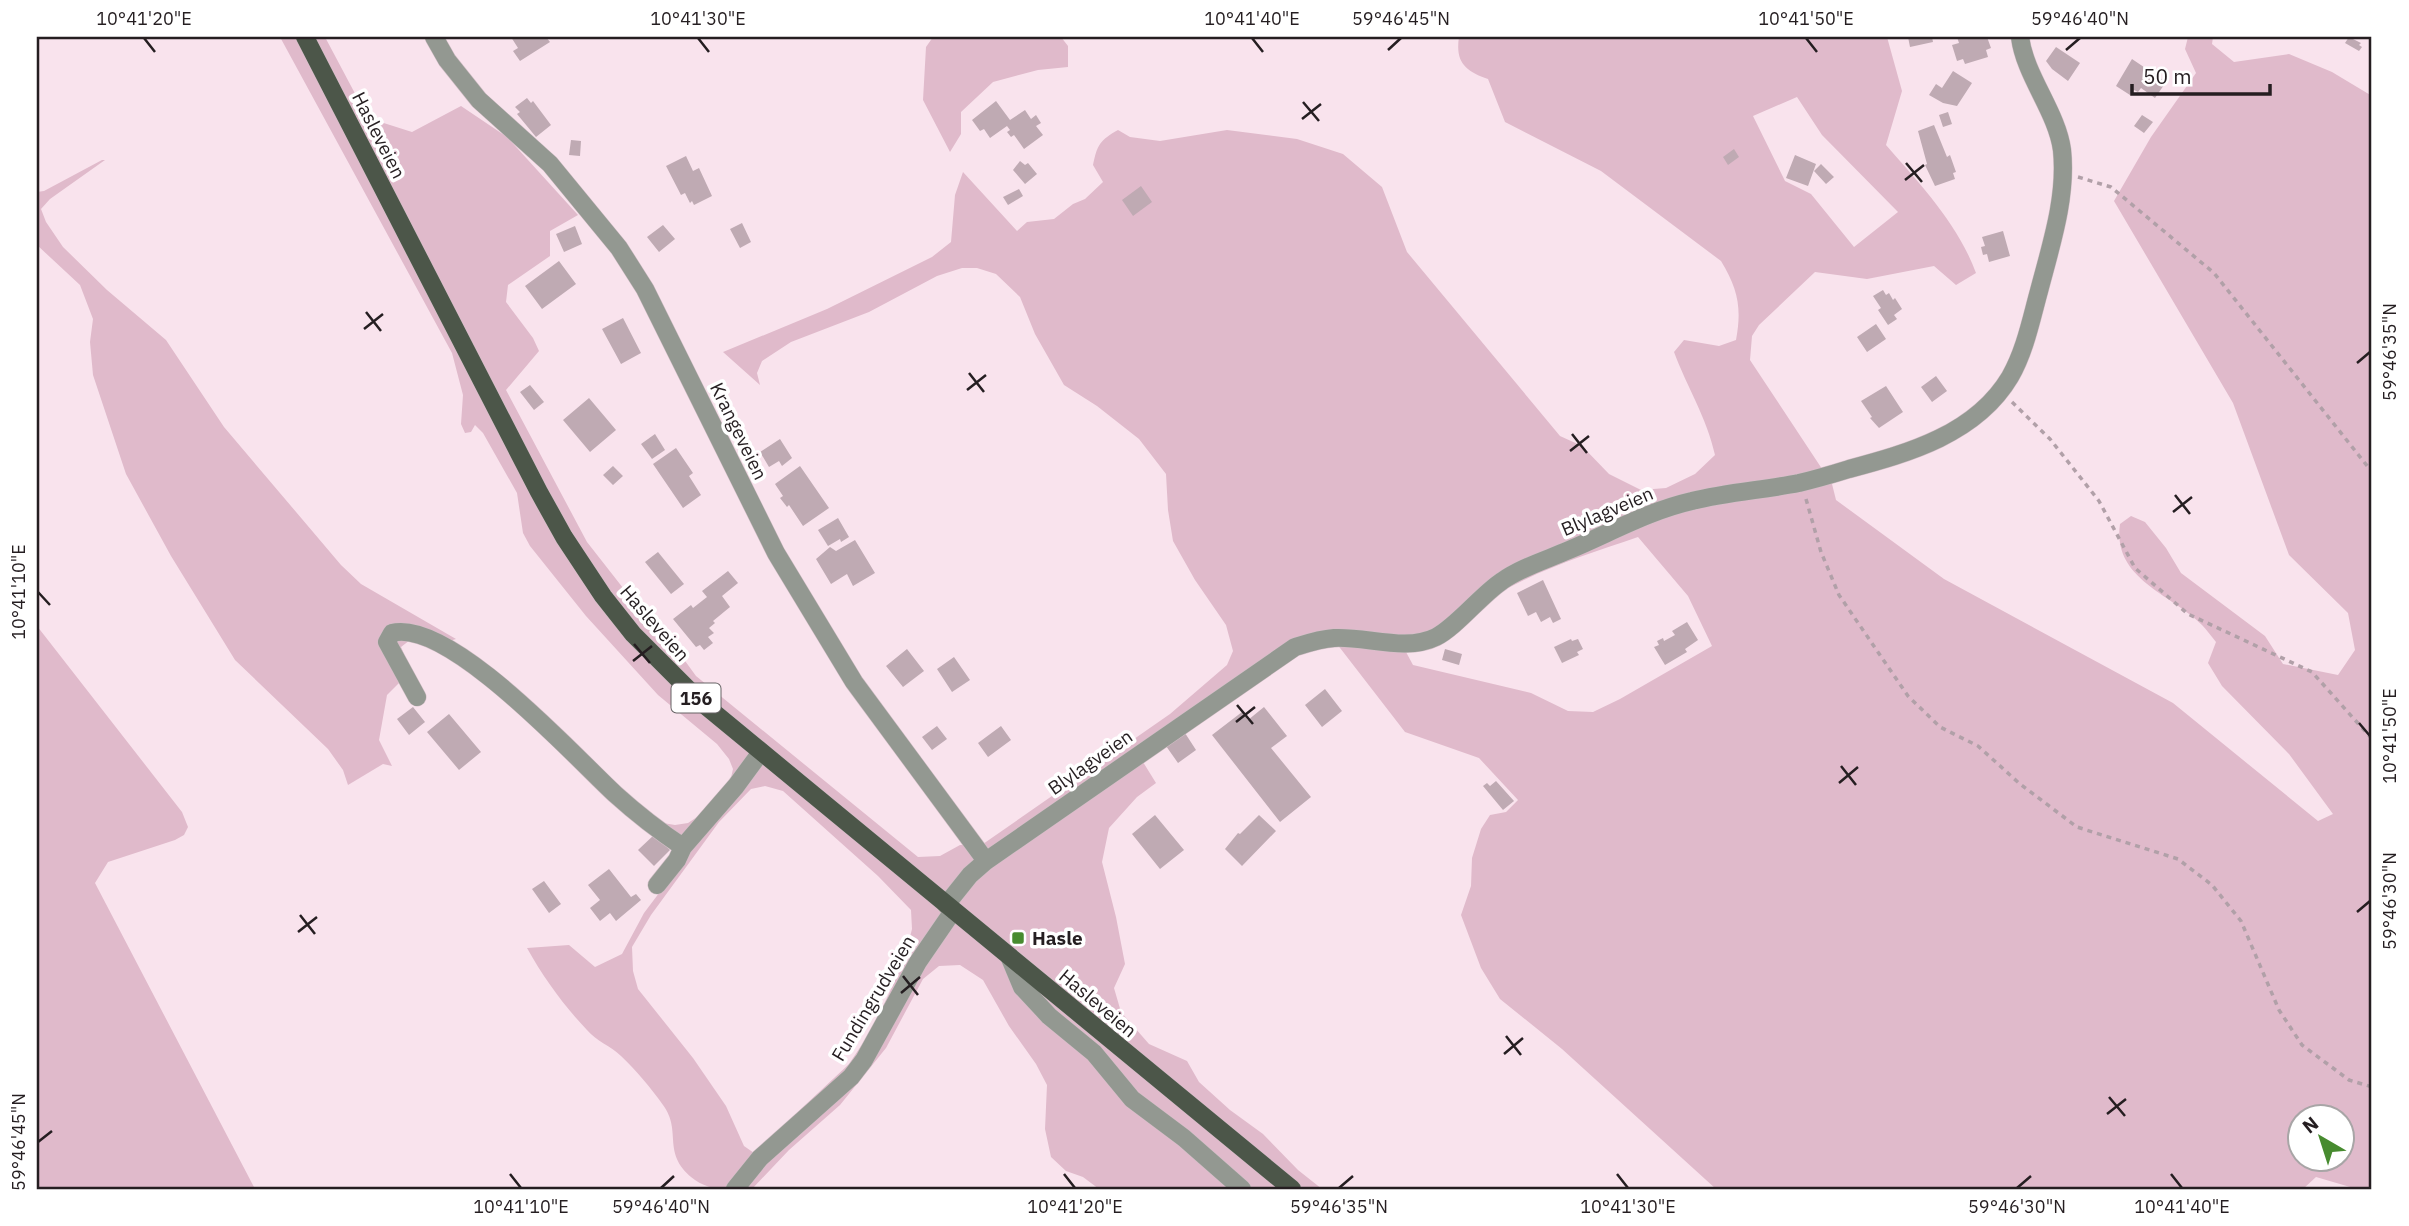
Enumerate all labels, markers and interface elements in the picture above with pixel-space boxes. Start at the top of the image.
text: 10°41'20"E [96,7,192,30]
text: 10°41'30"E [650,7,746,30]
text: 10°41'40"E [1204,7,1300,30]
text: 59°46'45"N [1352,7,1450,30]
text: 10°41'50"E [1758,7,1854,30]
text: 59°46'40"N [2031,7,2129,30]
scale bar [2132,52,2271,96]
text: 50 m [2143,62,2192,90]
street label: Hasleveien [347,88,411,182]
text: 59°46'35"N [2378,303,2401,401]
street label: Krangeveien [705,378,773,484]
street label: Blylagveien [1557,481,1657,541]
text: 10°41'10"E [7,544,30,640]
street label: Hasleveien [615,580,695,666]
road number: 156 [672,684,720,712]
text: 10°41'50"E [2378,688,2401,784]
street label: Blylagveien [1043,724,1137,800]
text: 59°46'30"N [2378,852,2401,950]
place label: Hasle [1032,926,1083,950]
marker: Hasle [1010,930,1026,946]
street label: Fundingrudveien [826,931,920,1065]
street label: Hasleveien [1054,964,1142,1042]
text: 59°46'45"N [7,1093,30,1191]
north arrow [2286,1104,2356,1174]
text: N [2297,1111,2323,1138]
text: 10°41'10"E [473,1195,569,1218]
text: 59°46'40"N [612,1195,710,1218]
text: 10°41'20"E [1027,1195,1123,1218]
text: 59°46'35"N [1290,1195,1388,1218]
text: 10°41'30"E [1580,1195,1676,1218]
text: 59°46'30"N [1968,1195,2066,1218]
text: 10°41'40"E [2134,1195,2230,1218]

